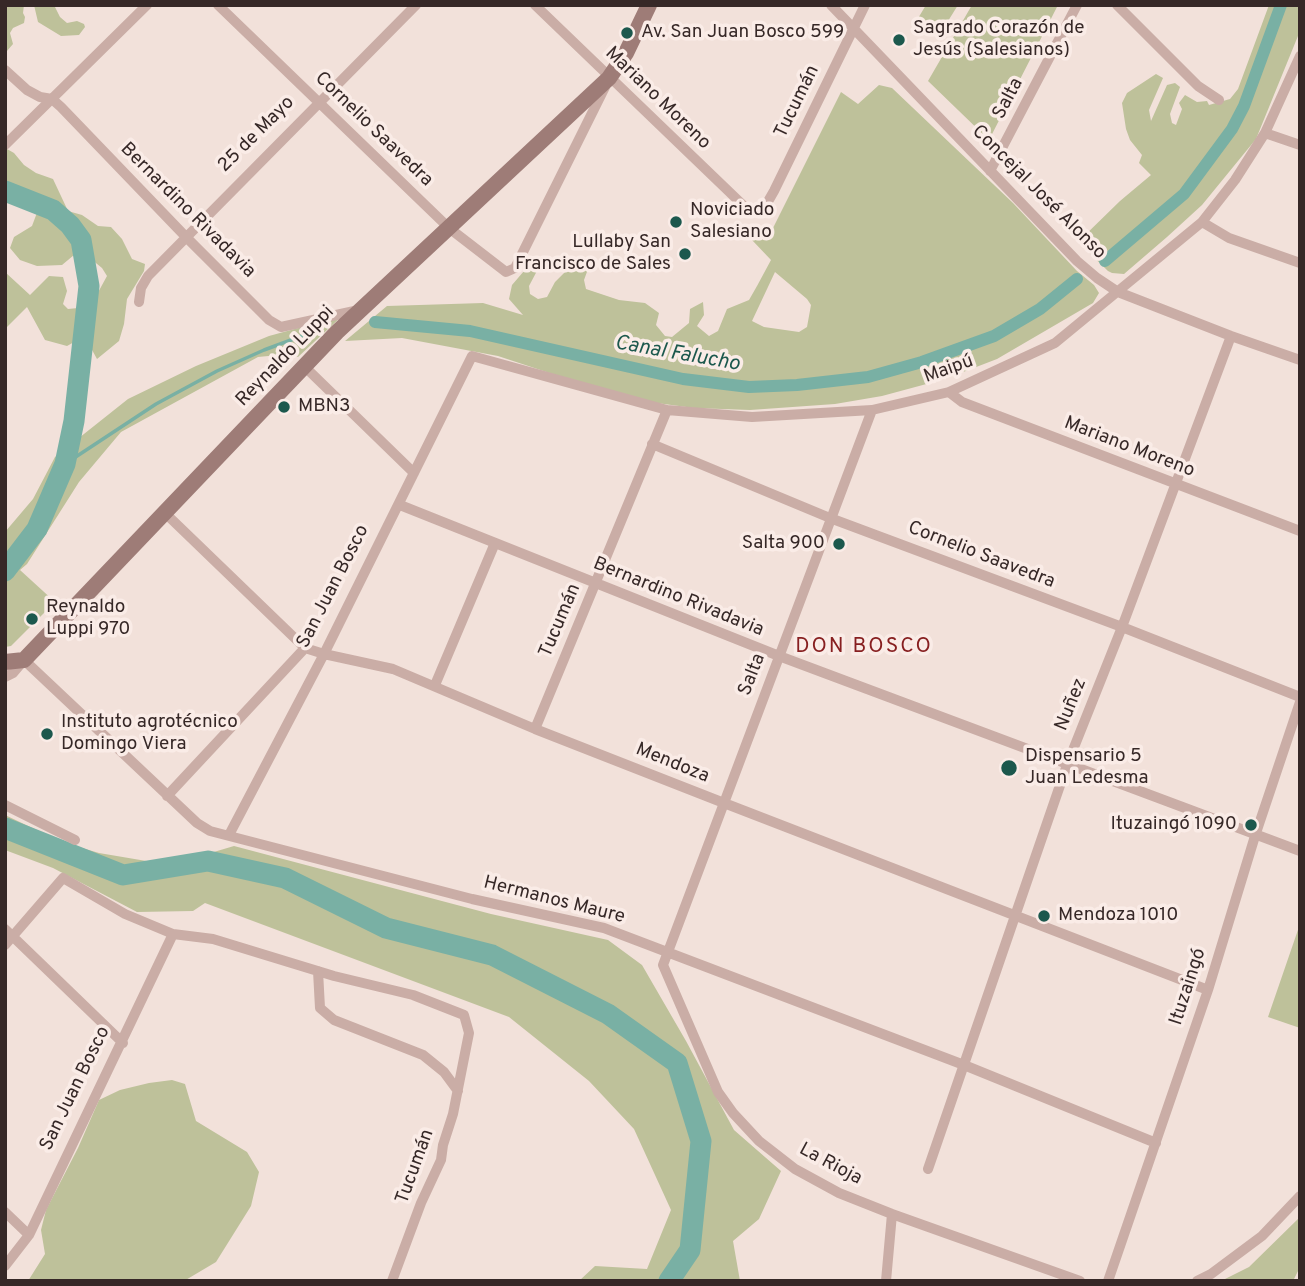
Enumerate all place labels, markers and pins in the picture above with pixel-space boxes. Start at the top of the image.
place label: Sagrado Corazón de Jesús (Salesianos) [913,18,1084,62]
place label: Av. San Juan Bosco 599 [641,22,844,44]
marker: Av. San Juan Bosco 599 [619,25,635,41]
marker: Sagrado Corazón de Jesús (Salesianos) [891,32,907,48]
place label: Noviciado Salesiano [690,200,774,244]
marker: Noviciado Salesiano [668,214,684,230]
place label: Lullaby San Francisco de Sales [515,232,671,276]
marker: Lullaby San Francisco de Sales [677,246,693,262]
place label: MBN3 [298,396,350,418]
marker: MBN3 [276,399,292,415]
place label: Salta 900 [742,533,825,555]
marker: Salta 900 [831,536,847,552]
place label: Reynaldo Luppi 970 [46,597,130,641]
marker: Reynaldo Luppi 970 [24,611,40,627]
place label: Instituto agrotécnico Domingo Viera [61,712,238,756]
marker: Instituto agrotécnico Domingo Viera [39,726,55,742]
place label: Dispensario 5 Juan Ledesma [1025,746,1149,790]
marker: Dispensario 5 Juan Ledesma [999,758,1019,778]
place label: Ituzaingó 1090 [1110,814,1237,836]
marker: Ituzaingó 1090 [1243,817,1259,833]
place label: Mendoza 1010 [1058,905,1178,927]
marker: Mendoza 1010 [1036,908,1052,924]

